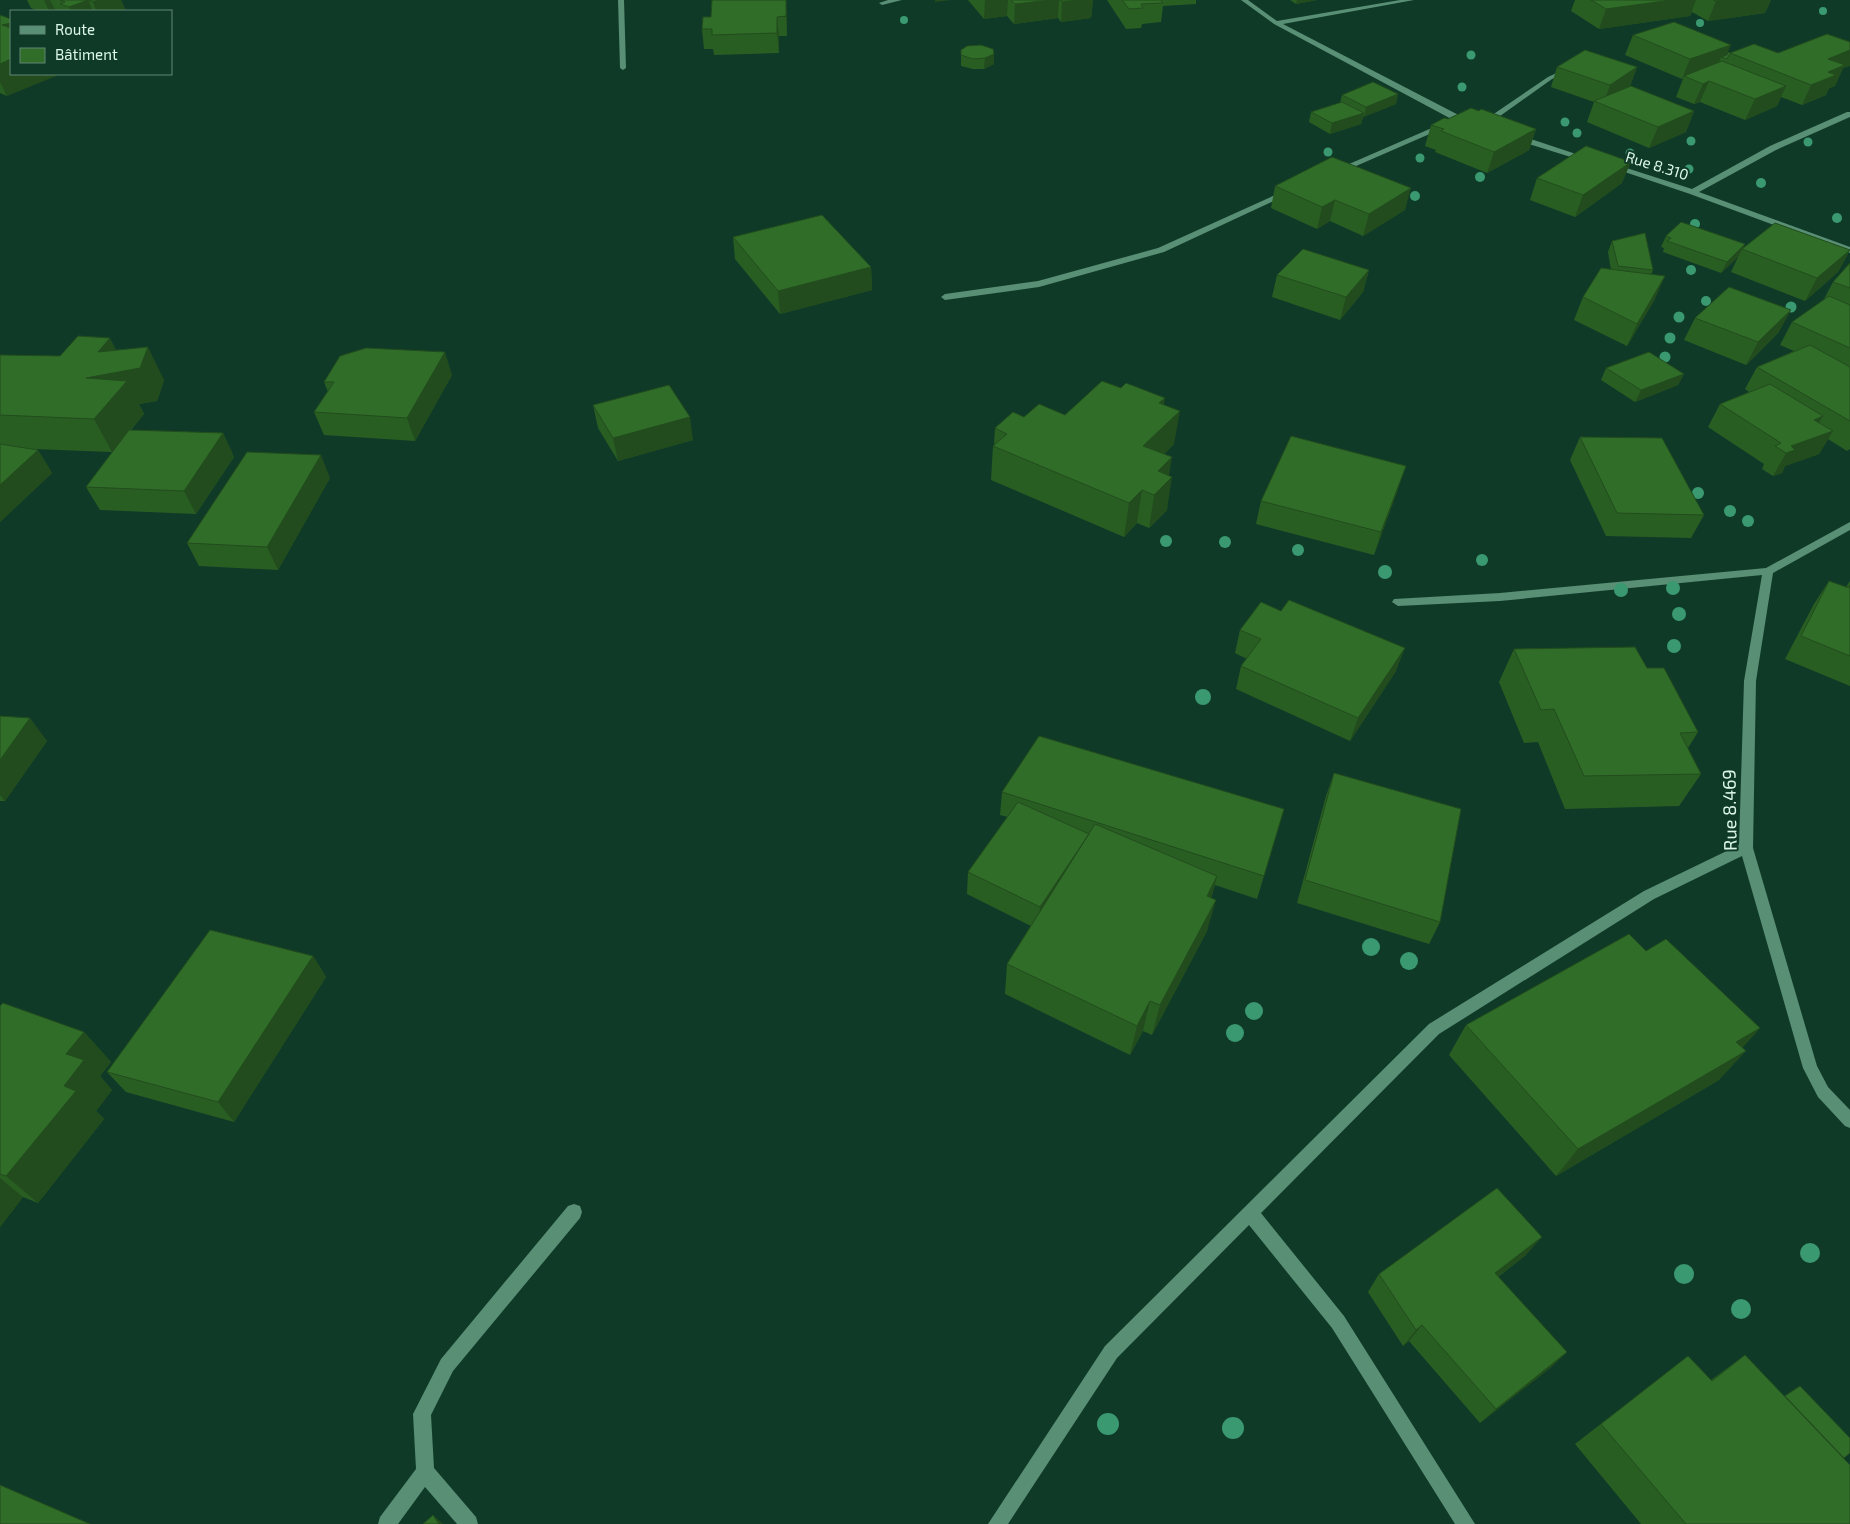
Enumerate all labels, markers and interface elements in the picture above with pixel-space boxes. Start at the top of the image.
legend [10,10,172,75]
text: Route [55,20,95,38]
text: Bâtiment [55,45,118,63]
street label: Rue 8.310 [1624,147,1691,183]
street label: Rue 8.469 [1717,769,1741,851]

